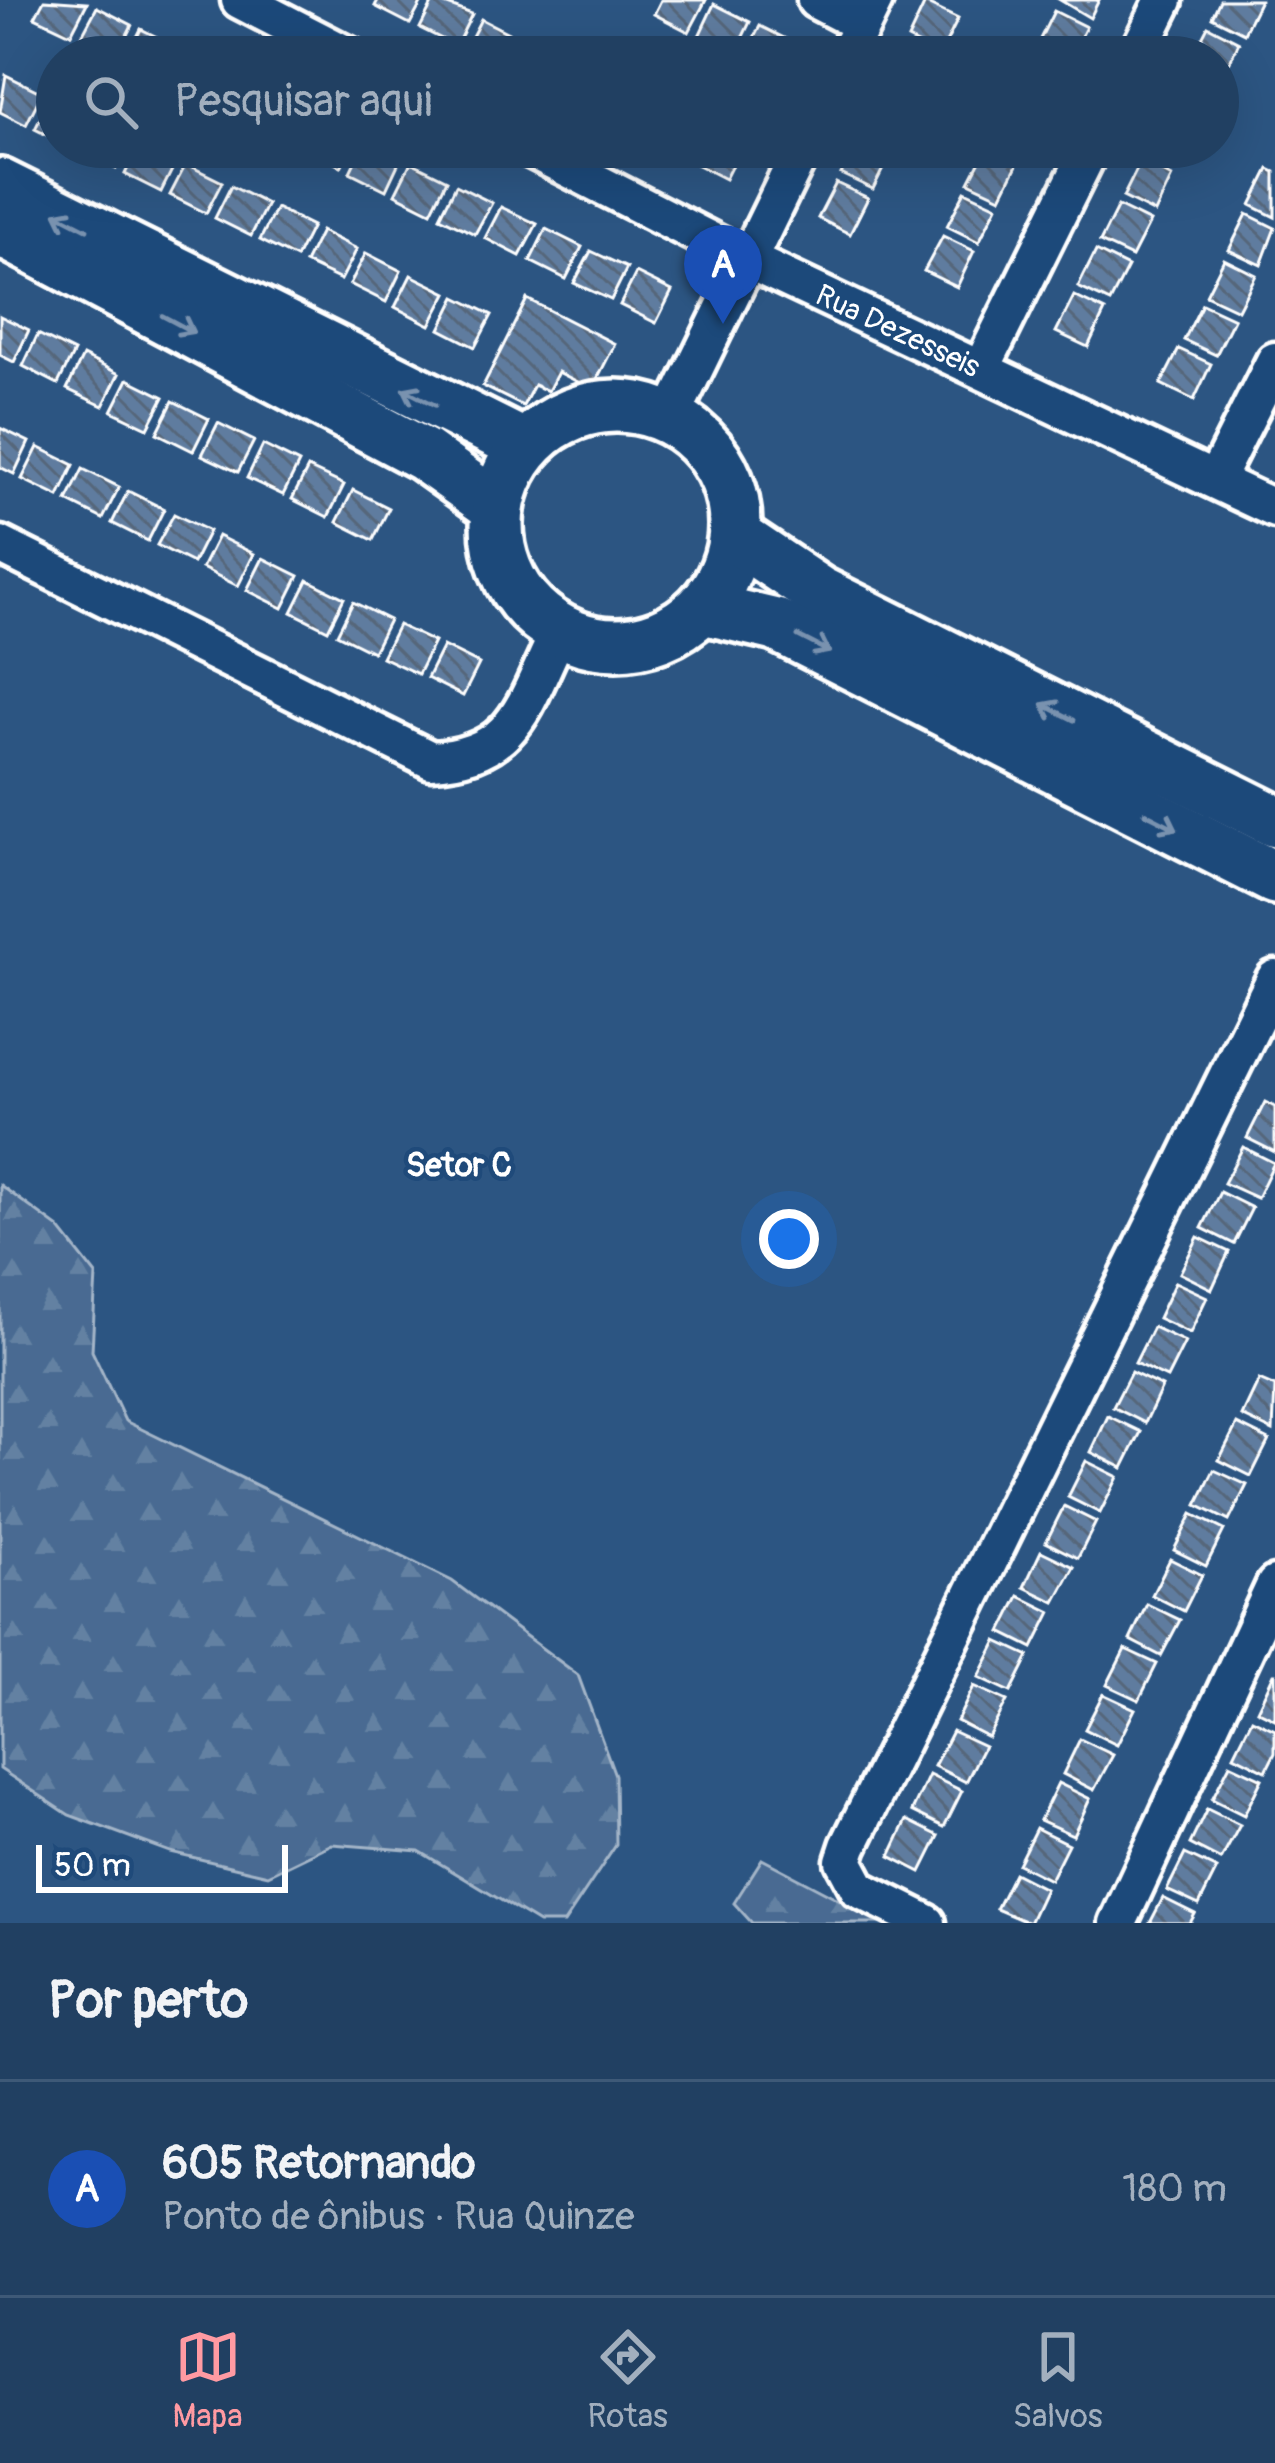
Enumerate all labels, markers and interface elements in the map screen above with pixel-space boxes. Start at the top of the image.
search box [36,36,1239,168]
icon: search [78,69,144,135]
text: Pesquisar aqui [174,74,432,130]
one-way arrow [54,209,89,232]
pin: A [684,225,762,324]
street label: Rua Dezesseis [810,277,986,386]
one-way arrow [159,314,195,337]
one-way arrow [402,385,437,408]
one-way arrow [795,633,831,656]
one-way arrow [1040,700,1076,722]
one-way arrow [1143,810,1179,833]
district label: Setor C [406,1145,512,1186]
your location [759,1209,819,1269]
scale bar [36,1839,288,1892]
text: 50 m [54,1845,131,1886]
text: Por perto [48,1969,248,2033]
text: 605 Retornando [162,2136,476,2192]
text: A [74,2164,100,2213]
text: 180 m [1122,2164,1227,2213]
text: Ponto de ônibus · Rua Quinze [162,2192,635,2241]
tab: Mapa [172,2324,243,2437]
tab: Rotas [588,2324,668,2437]
tab: Salvos [1013,2324,1102,2437]

